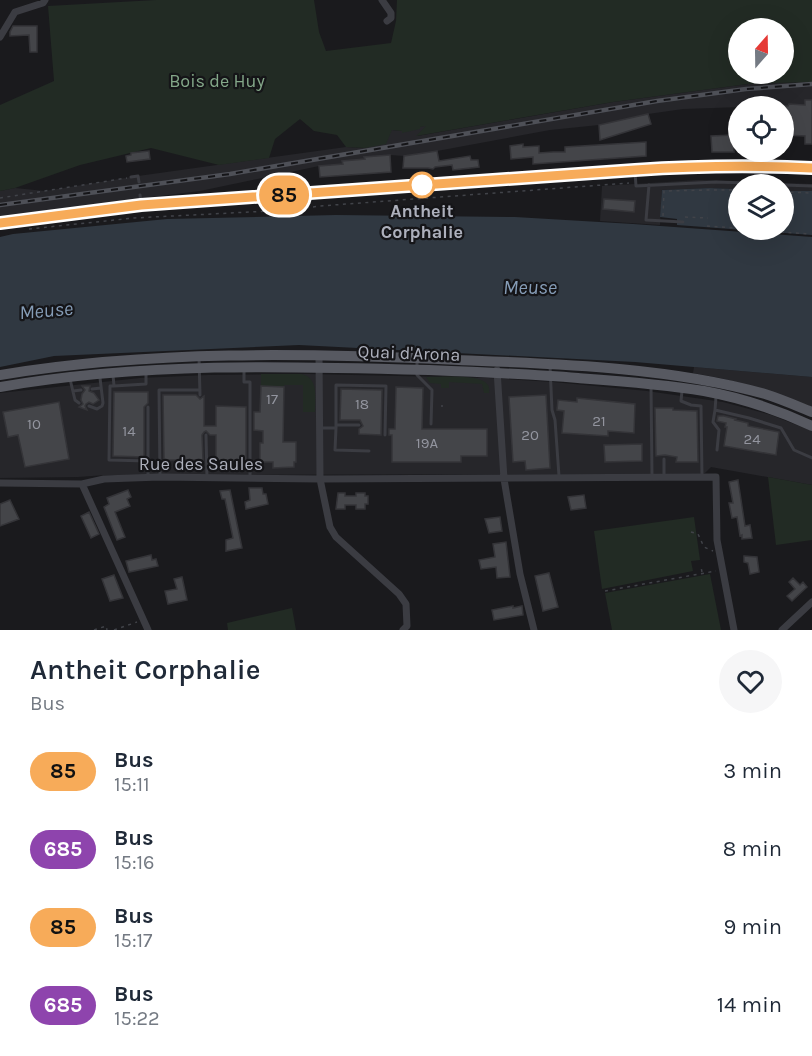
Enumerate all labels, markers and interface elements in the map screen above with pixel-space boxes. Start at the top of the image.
north arrow [728,18,794,84]
map controls [728,18,794,240]
park label: Bois de Huy [169,70,265,92]
button: locate [728,96,794,162]
marker: Antheit Corphalie [409,172,435,198]
button: layers [728,174,794,240]
line badge: 85 [257,176,311,214]
text: 85 [271,183,297,207]
place label: Antheit Corphalie [381,200,463,243]
water label: Meuse [503,276,557,299]
water label: Meuse [18,297,74,324]
street label: Quai d'Arona [357,340,461,366]
house number: 17 [266,390,278,408]
house number: 18 [355,395,369,413]
house number: 21 [592,412,606,430]
house number: 10 [27,415,41,433]
house number: 14 [122,422,136,440]
house number: 20 [521,426,539,444]
house number: 24 [743,430,761,448]
house number: 19A [416,434,439,452]
street label: Rue des Saules [139,453,263,475]
button: heart [719,650,782,713]
text: Antheit Corphalie [30,653,260,686]
text: Bus [30,692,65,715]
text: Bus [114,747,154,773]
text: 3 min [723,758,782,784]
text: 85 [50,759,76,783]
text: 15:11 [114,773,150,796]
text: Bus [114,825,154,851]
text: 8 min [723,836,782,862]
text: 685 [44,837,82,861]
text: 15:16 [114,851,155,874]
text: Bus [114,903,154,929]
text: 9 min [724,914,782,940]
text: 85 [50,915,76,939]
text: 15:17 [114,929,153,952]
text: Bus [114,981,154,1007]
text: 14 min [717,992,782,1018]
text: 685 [44,993,82,1017]
text: 15:22 [114,1007,160,1030]

